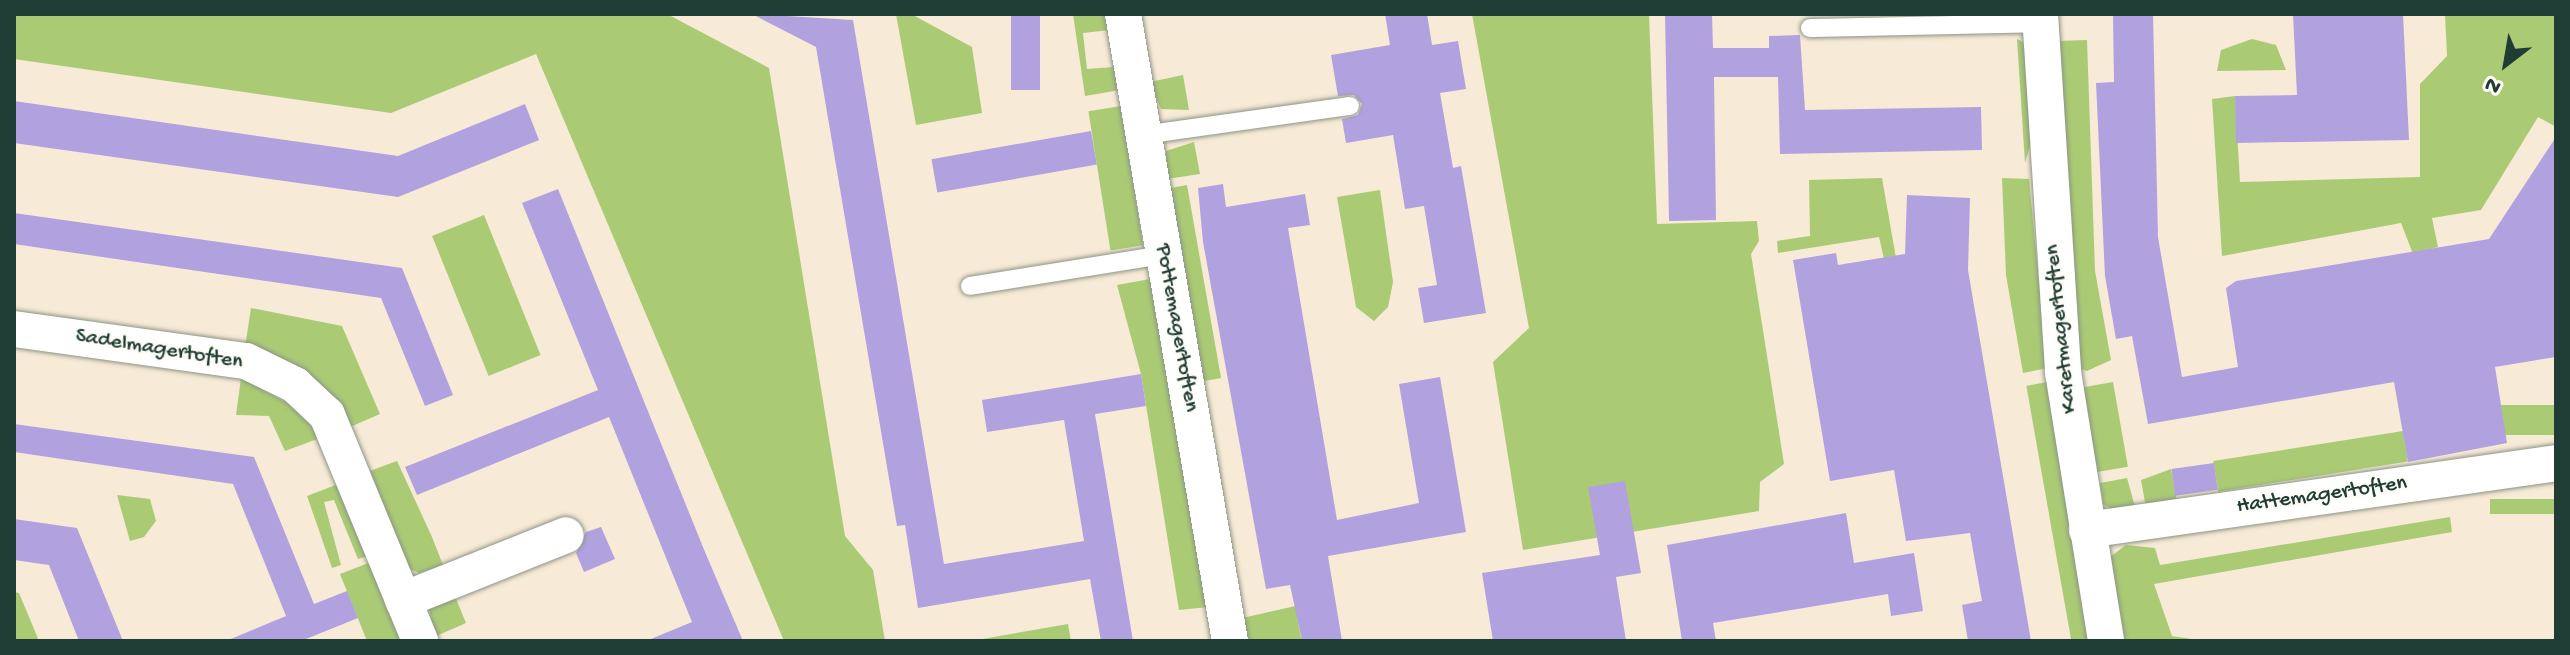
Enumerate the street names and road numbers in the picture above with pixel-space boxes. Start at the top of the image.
street label: Pottemagertoften [1148,242,1204,414]
street label: Karetmagertoften [2040,243,2084,415]
street label: Sadelmagertoften [74,324,244,376]
street label: Hattemagertoften [2235,471,2409,521]

